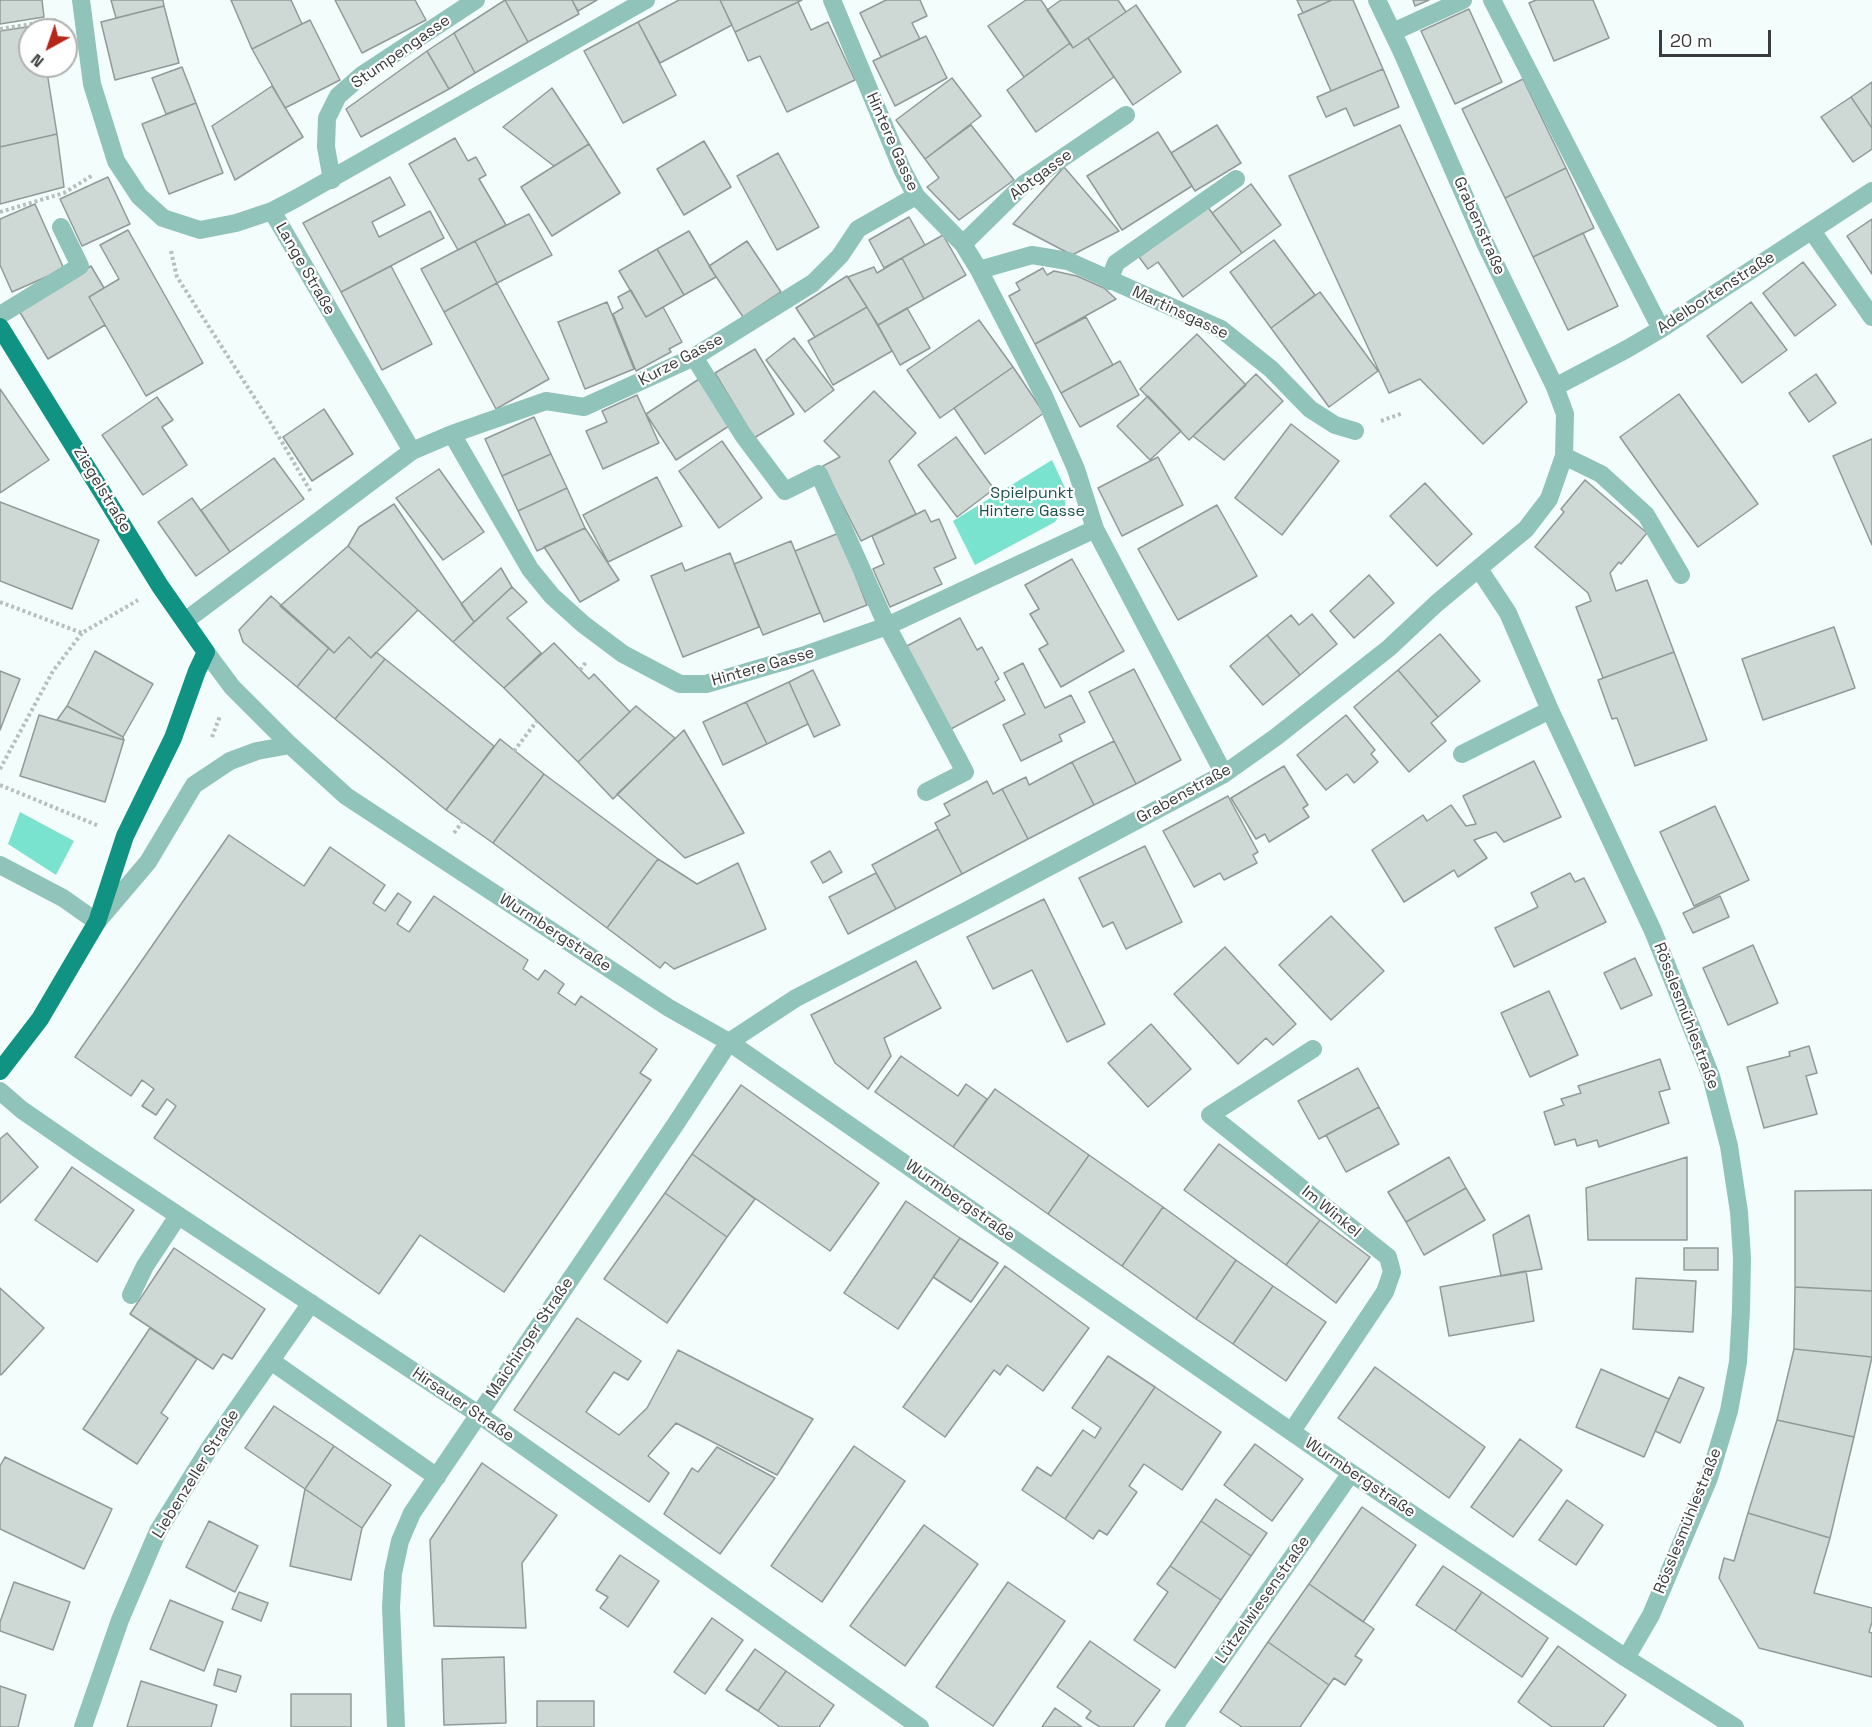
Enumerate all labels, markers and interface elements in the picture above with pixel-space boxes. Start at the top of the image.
street label: Stumpengasse [348,11,454,93]
north arrow [18,18,78,78]
scale bar [1662,18,1774,56]
text: 20 m [1670,29,1713,52]
text: N [27,49,48,72]
street label: Hintere Gasse [862,90,922,194]
street label: Abtgasse [1006,145,1076,205]
street label: Grabenstraße [1449,174,1509,278]
street label: Lange Straße [271,219,339,319]
street label: Adelbortenstraße [1654,248,1778,338]
street label: Martinsgasse [1129,282,1231,344]
street label: Kurze Gasse [635,330,727,390]
street label: Ziegelstraße [69,444,135,536]
park label: Spielpunkt Hintere Gasse [979,484,1085,522]
street label: Hintere Gasse [709,643,817,691]
street label: Grabenstraße [1133,760,1235,828]
street label: Wurmbergstraße [496,890,614,976]
street label: Rösslesmühlestraße [1649,940,1723,1092]
street label: Wurmbergstraße [901,1156,1019,1246]
street label: Im Winkel [1297,1182,1365,1242]
street label: Maichinger Straße [482,1274,578,1402]
street label: Hirsauer Straße [408,1364,518,1446]
street label: Liebenzeller Straße [149,1406,243,1542]
street label: Wurmbergstraße [1301,1434,1419,1522]
street label: Rösslesmühlestraße [1650,1445,1726,1597]
street label: Lützelwiesenstraße [1212,1533,1314,1667]

